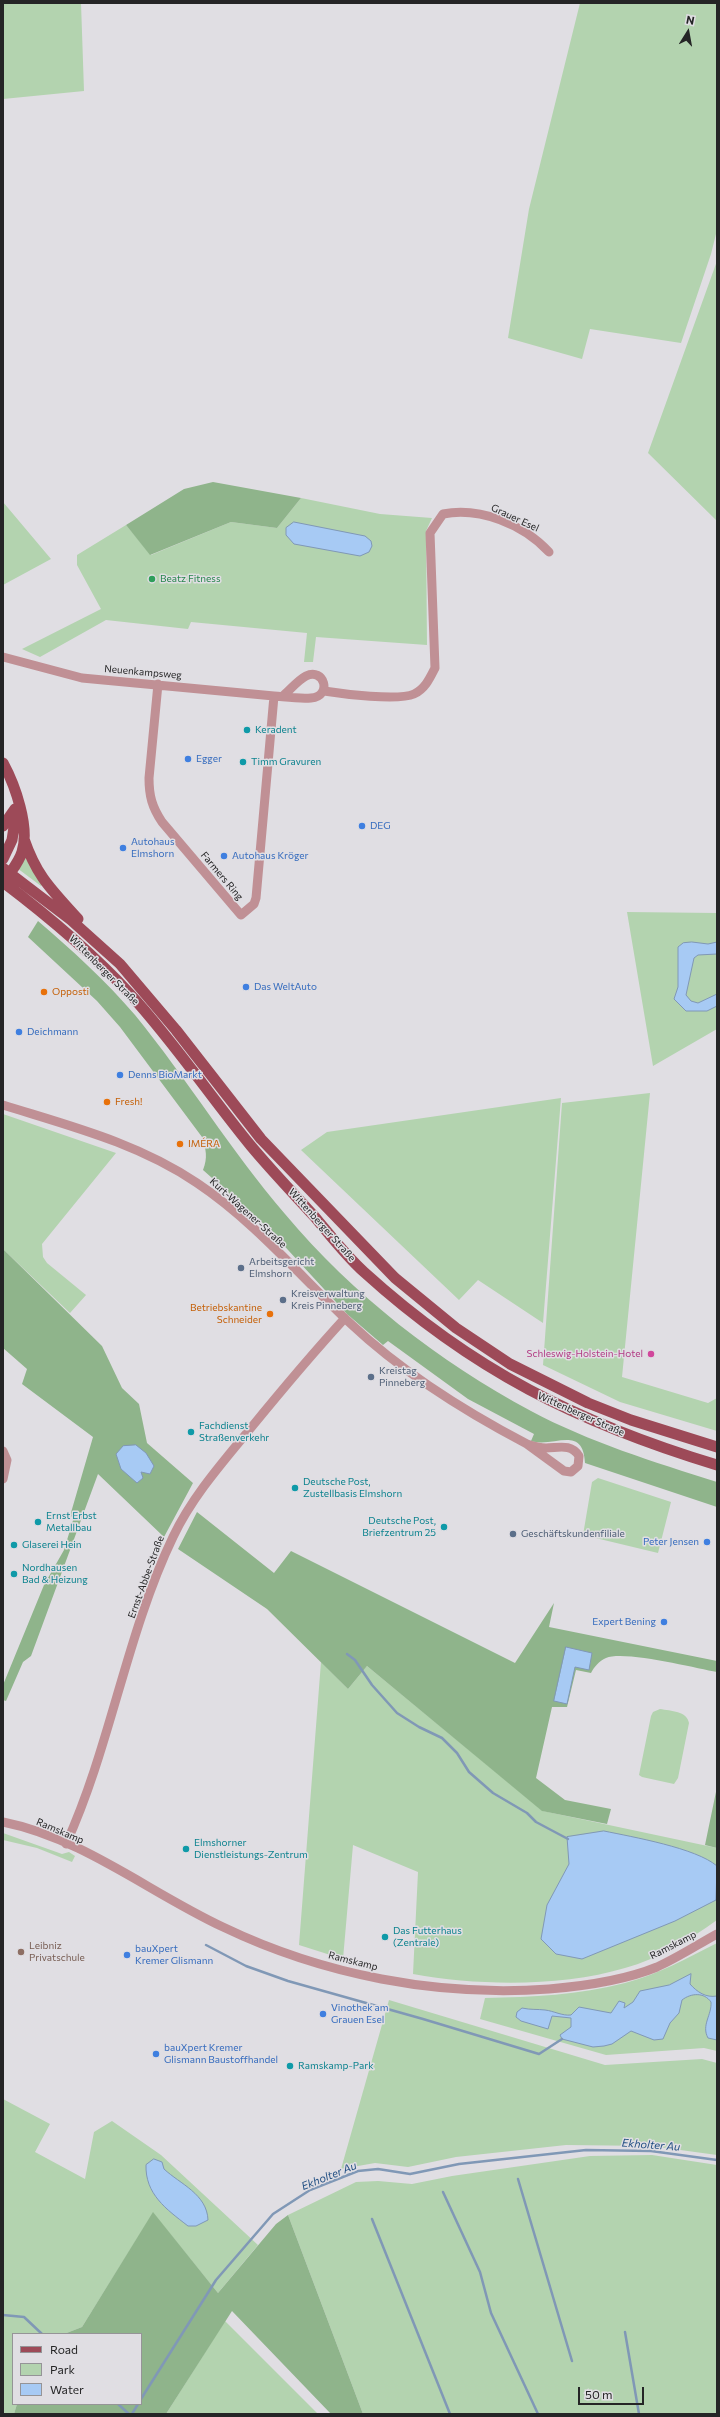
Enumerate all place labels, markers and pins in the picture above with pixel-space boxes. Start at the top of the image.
place label: Beatz Fitness [160,573,220,585]
marker: Beatz Fitness [147,574,157,584]
place label: Keradent [255,724,297,736]
marker: Keradent [242,725,252,735]
place label: Egger [196,753,222,765]
marker: Egger [183,754,193,764]
place label: Timm Gravuren [251,756,321,768]
marker: Timm Gravuren [238,757,248,767]
place label: DEG [370,820,391,832]
marker: DEG [357,821,367,831]
place label: Autohaus Elmshorn [131,836,174,860]
marker: Autohaus Elmshorn [118,843,128,853]
place label: Autohaus Kröger [232,850,308,862]
marker: Autohaus Kröger [219,851,229,861]
place label: Das WeltAuto [254,981,317,993]
marker: Das WeltAuto [241,982,251,992]
place label: Opposti [52,986,89,998]
marker: Opposti [39,987,49,997]
place label: Deichmann [27,1026,78,1038]
marker: Deichmann [14,1027,24,1037]
place label: Denns BioMarkt [128,1069,202,1081]
marker: Denns BioMarkt [115,1070,125,1080]
place label: Fresh! [115,1096,142,1108]
marker: Fresh! [102,1097,112,1107]
place label: IMÉRA [188,1138,220,1150]
marker: IMÉRA [175,1139,185,1149]
place label: Arbeitsgericht Elmshorn [249,1256,314,1280]
marker: Arbeitsgericht Elmshorn [236,1263,246,1273]
place label: Kreisverwaltung Kreis Pinneberg [291,1288,365,1312]
marker: Kreisverwaltung Kreis Pinneberg [278,1295,288,1305]
place label: Betriebskantine Schneider [190,1302,262,1326]
marker: Betriebskantine Schneider [265,1309,275,1319]
place label: Schleswig-Holstein-Hotel [527,1348,643,1360]
marker: Schleswig-Holstein-Hotel [646,1349,656,1359]
place label: Kreistag Pinneberg [379,1365,425,1388]
marker: Kreistag Pinneberg [366,1372,376,1382]
place label: Fachdienst Straßenverkehr [199,1420,269,1444]
marker: Fachdienst Straßenverkehr [186,1427,196,1437]
place label: Deutsche Post, Zustellbasis Elmshorn [303,1476,402,1500]
marker: Deutsche Post, Zustellbasis Elmshorn [290,1483,300,1493]
place label: Ernst Erbst Metallbau [46,1510,97,1534]
place label: Deutsche Post, Briefzentrum 25 [362,1515,436,1538]
marker: Ernst Erbst Metallbau [33,1517,43,1527]
marker: Deutsche Post, Briefzentrum 25 [439,1522,449,1532]
place label: Geschäftskundenfiliale [521,1528,625,1540]
marker: Geschäftskundenfiliale [508,1529,518,1539]
place label: Peter Jensen [643,1536,699,1548]
marker: Peter Jensen [702,1537,712,1547]
place label: Glaserei Hein [22,1539,82,1551]
marker: Glaserei Hein [9,1540,19,1550]
place label: Nordhausen Bad & Heizung [22,1562,88,1586]
marker: Nordhausen Bad & Heizung [9,1569,19,1579]
place label: Expert Bening [592,1616,656,1628]
marker: Expert Bening [659,1617,669,1627]
place label: Elmshorner Dienstleistungs-Zentrum [194,1837,308,1860]
marker: Elmshorner Dienstleistungs-Zentrum [181,1844,191,1854]
place label: Das Futterhaus (Zentrale) [393,1925,462,1948]
marker: Das Futterhaus (Zentrale) [380,1932,390,1942]
place label: Leibniz Privatschule [29,1940,85,1964]
place label: bauXpert Kremer Glismann [135,1943,213,1966]
marker: Leibniz Privatschule [16,1947,26,1957]
marker: bauXpert Kremer Glismann [122,1950,132,1960]
place label: Vinothek am Grauen Esel [331,2002,388,2026]
marker: Vinothek am Grauen Esel [318,2009,328,2019]
place label: bauXpert Kremer Glismann Baustoffhandel [164,2042,278,2066]
marker: bauXpert Kremer Glismann Baustoffhandel [151,2049,161,2059]
place label: Ramskamp-Park [298,2060,374,2072]
marker: Ramskamp-Park [285,2061,295,2071]

